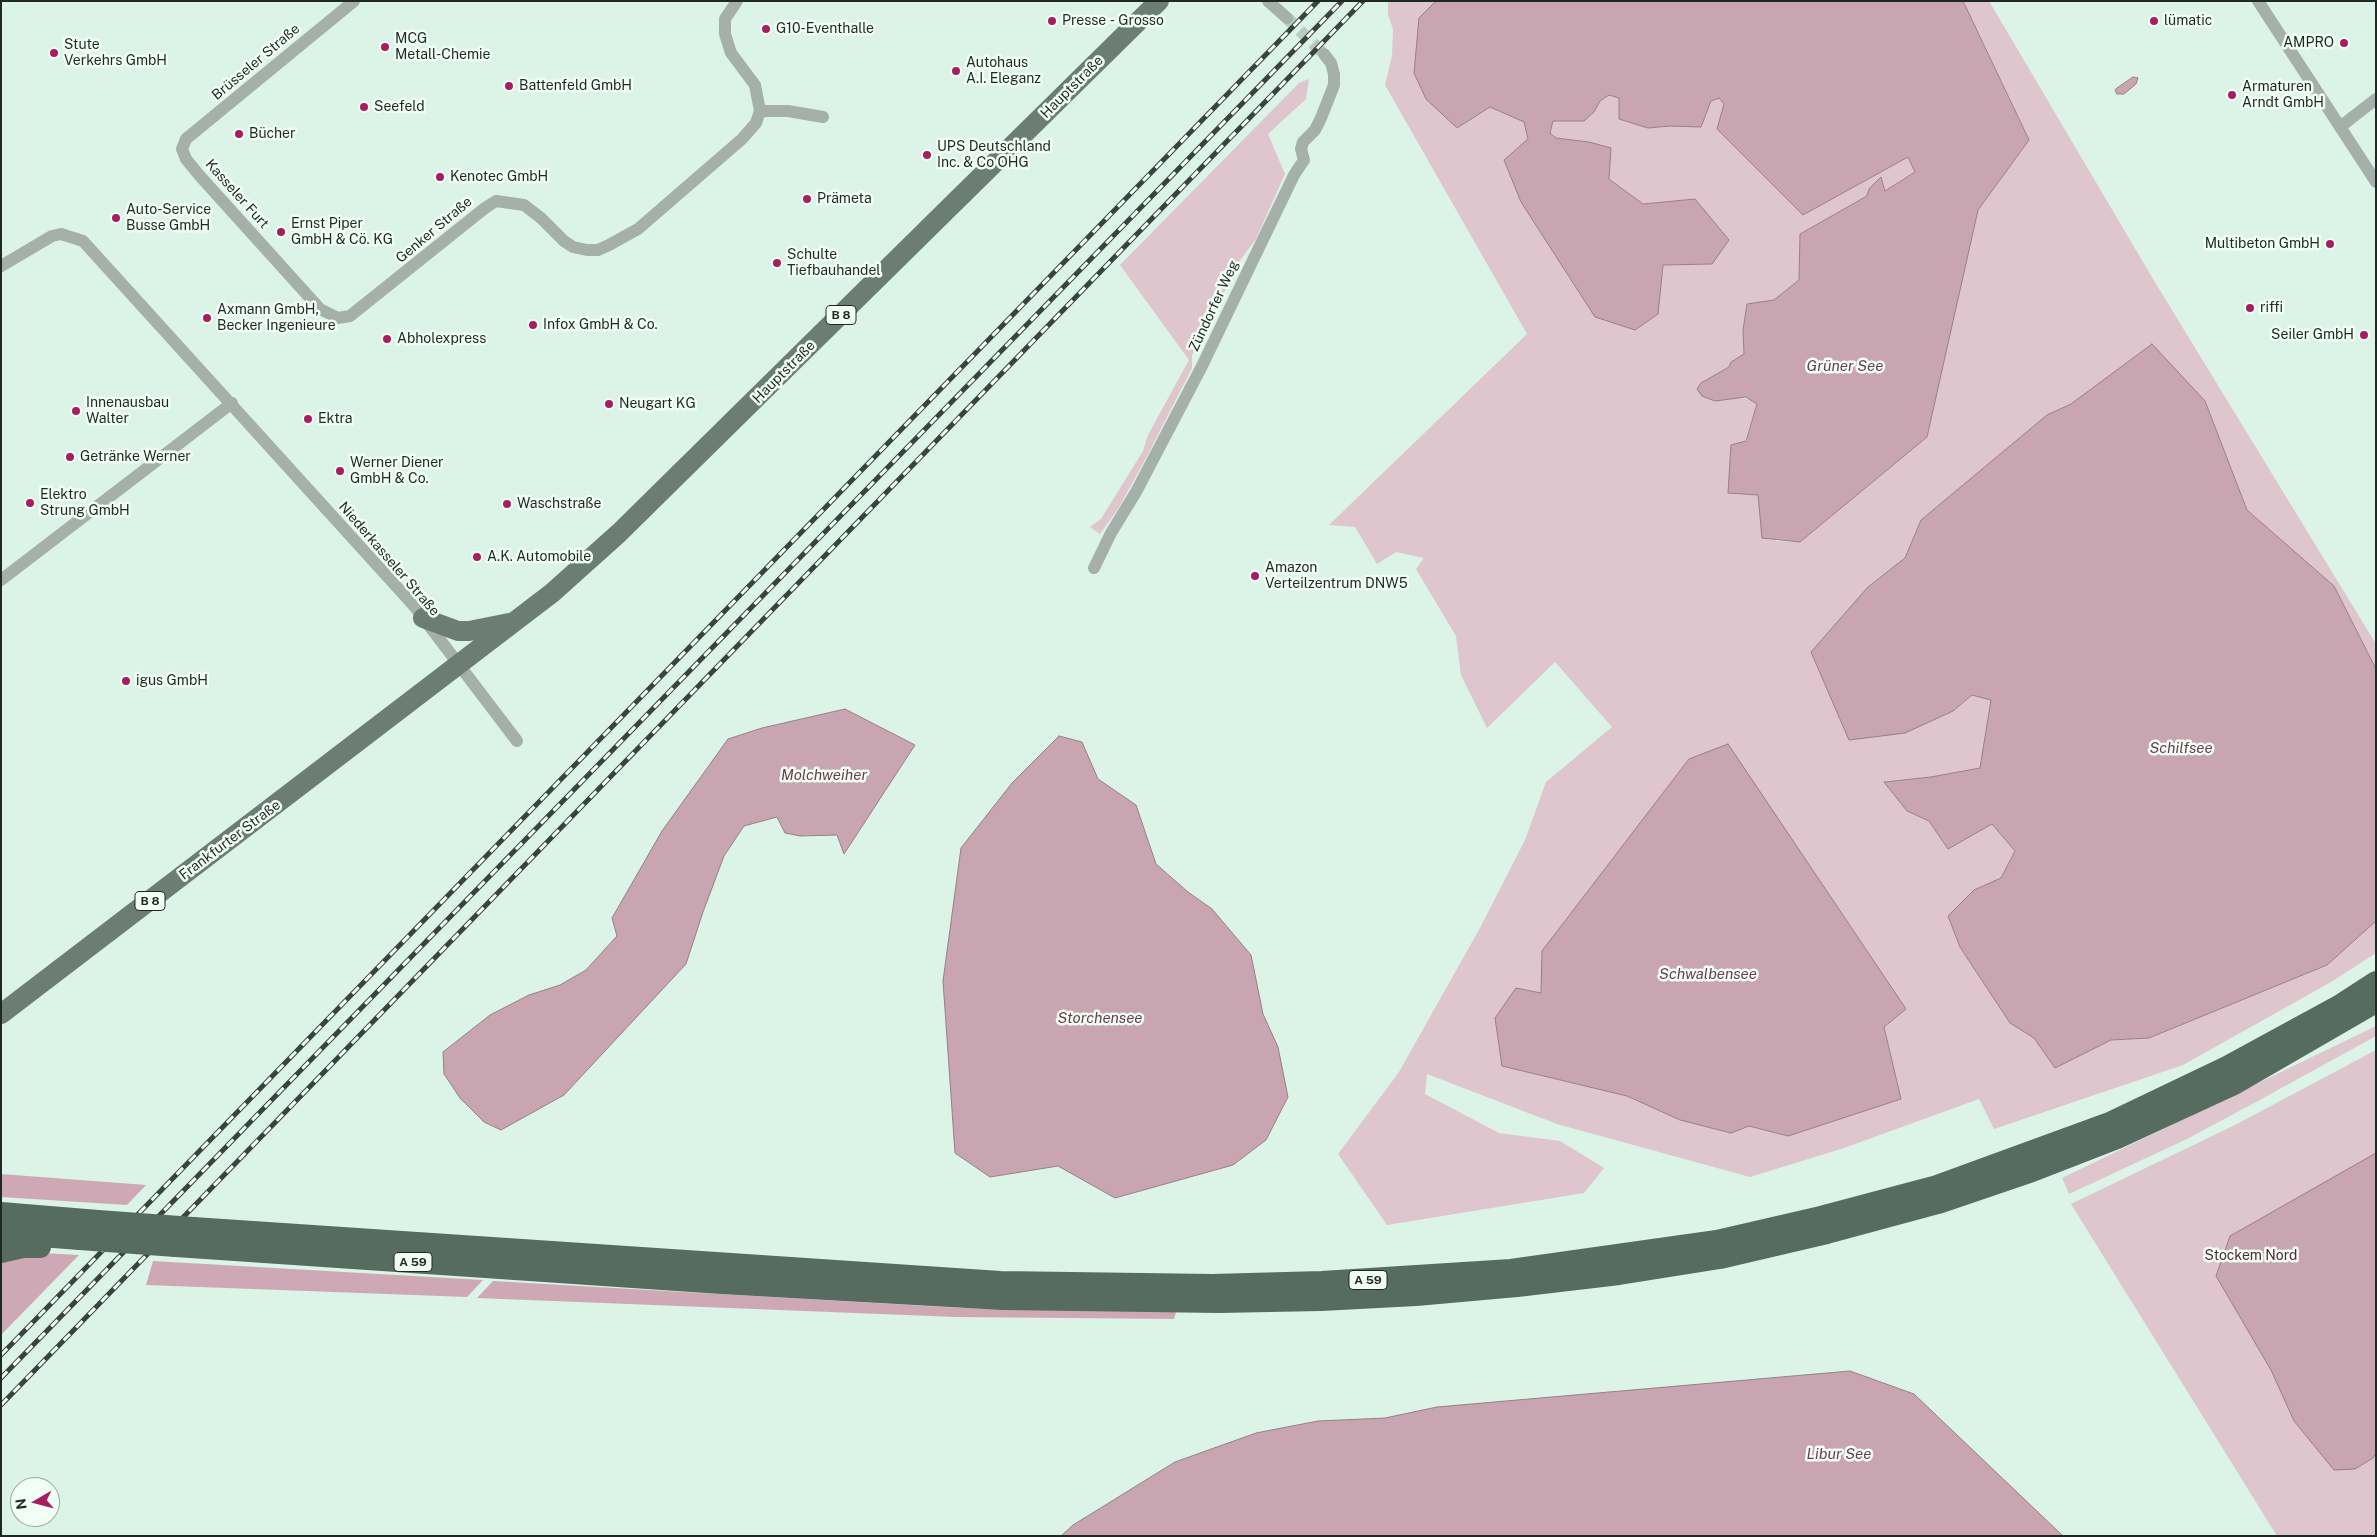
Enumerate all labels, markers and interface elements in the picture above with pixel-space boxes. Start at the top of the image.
place label: Presse - Grosso [1062,13,1164,29]
place label: lümatic [2164,13,2212,29]
marker: Presse - Grosso [1046,15,1058,27]
marker: lümatic [2148,15,2160,27]
street label: Brüsseler Straße [209,20,303,104]
place label: G10-Eventhalle [776,21,874,37]
marker: G10-Eventhalle [760,23,772,35]
place label: MCG Metall-Chemie [395,31,491,64]
place label: AMPRO [2283,35,2334,51]
place label: Stute Verkehrs GmbH [64,37,167,70]
marker: AMPRO [2338,37,2350,49]
marker: MCG Metall-Chemie [379,41,391,53]
marker: Stute Verkehrs GmbH [48,47,60,59]
street label: Hauptstraße [1037,52,1107,122]
place label: Autohaus A.I. Eleganz [966,55,1041,88]
marker: Autohaus A.I. Eleganz [950,65,962,77]
place label: Battenfeld GmbH [519,78,632,94]
place label: Armaturen Arndt GmbH [2242,79,2324,111]
marker: Battenfeld GmbH [503,80,515,92]
marker: Armaturen Arndt GmbH [2226,89,2238,101]
place label: Seefeld [374,99,425,115]
marker: Seefeld [358,101,370,113]
place label: Bücher [249,126,296,142]
marker: Bücher [233,128,245,140]
place label: UPS Deutschland Inc. & Co OHG [937,139,1051,172]
marker: UPS Deutschland Inc. & Co OHG [921,149,933,161]
street label: Kasseler Furt [202,156,272,232]
place label: Kenotec GmbH [450,169,548,185]
marker: Kenotec GmbH [434,171,446,183]
place label: Prämeta [817,191,872,207]
street label: Genker Straße [392,193,476,267]
marker: Prämeta [801,193,813,205]
place label: Auto-Service Busse GmbH [126,202,211,234]
marker: Auto-Service Busse GmbH [110,212,122,224]
place label: Ernst Piper GmbH & Cö. KG [291,216,393,248]
marker: Ernst Piper GmbH & Cö. KG [275,226,287,238]
place label: Multibeton GmbH [2205,236,2320,252]
marker: Multibeton GmbH [2324,238,2336,250]
place label: Schulte Tiefbauhandel [787,247,881,280]
marker: Schulte Tiefbauhandel [771,257,783,269]
street label: Zündorfer Weg [1186,258,1242,354]
place label: riffi [2260,300,2283,316]
place label: Axmann GmbH, Becker Ingenieure [217,302,336,334]
marker: riffi [2244,302,2256,314]
road number: B 8 [826,306,856,324]
marker: Axmann GmbH, Becker Ingenieure [201,312,213,324]
place label: Infox GmbH & Co. [543,317,658,333]
marker: Infox GmbH & Co. [527,319,539,331]
place label: Seiler GmbH [2271,327,2354,343]
marker: Seiler GmbH [2358,329,2370,341]
place label: Abholexpress [397,331,486,347]
marker: Abholexpress [381,333,393,345]
street label: Hauptstraße [749,337,819,407]
water label: Grüner See [1807,357,1883,375]
place label: Innenausbau Walter [86,395,169,428]
place label: Neugart KG [619,396,696,412]
marker: Neugart KG [603,398,615,410]
marker: Innenausbau Walter [70,405,82,417]
place label: Ektra [318,411,353,427]
marker: Ektra [302,413,314,425]
place label: Getränke Werner [80,449,191,465]
marker: Getränke Werner [64,451,76,463]
place label: Werner Diener GmbH & Co. [350,455,444,488]
marker: Werner Diener GmbH & Co. [334,465,346,477]
place label: Elektro Strung GmbH [40,487,130,520]
place label: Waschstraße [517,496,602,512]
marker: Elektro Strung GmbH [24,497,36,509]
marker: Waschstraße [501,498,513,510]
street label: Niederkasseler Straße [335,499,443,619]
place label: A.K. Automobile [487,549,591,565]
marker: A.K. Automobile [471,551,483,563]
place label: Amazon Verteilzentrum DNW5 [1265,560,1408,592]
marker: Amazon Verteilzentrum DNW5 [1249,570,1261,582]
place label: igus GmbH [136,673,208,689]
marker: igus GmbH [120,675,132,687]
water label: Schilfsee [2149,739,2213,757]
water label: Molchweiher [781,766,867,784]
street label: Frankfurter Straße [176,797,284,883]
road number: B 8 [135,891,165,910]
water label: Schwalbensee [1659,965,1757,983]
water label: Storchensee [1058,1009,1142,1027]
park label: Stockem Nord [2205,1248,2297,1264]
road number: A 59 [394,1252,432,1272]
road number: A 59 [1349,1270,1387,1290]
water label: Libur See [1807,1445,1871,1463]
north arrow [10,1477,60,1527]
text: N [12,1497,30,1510]

